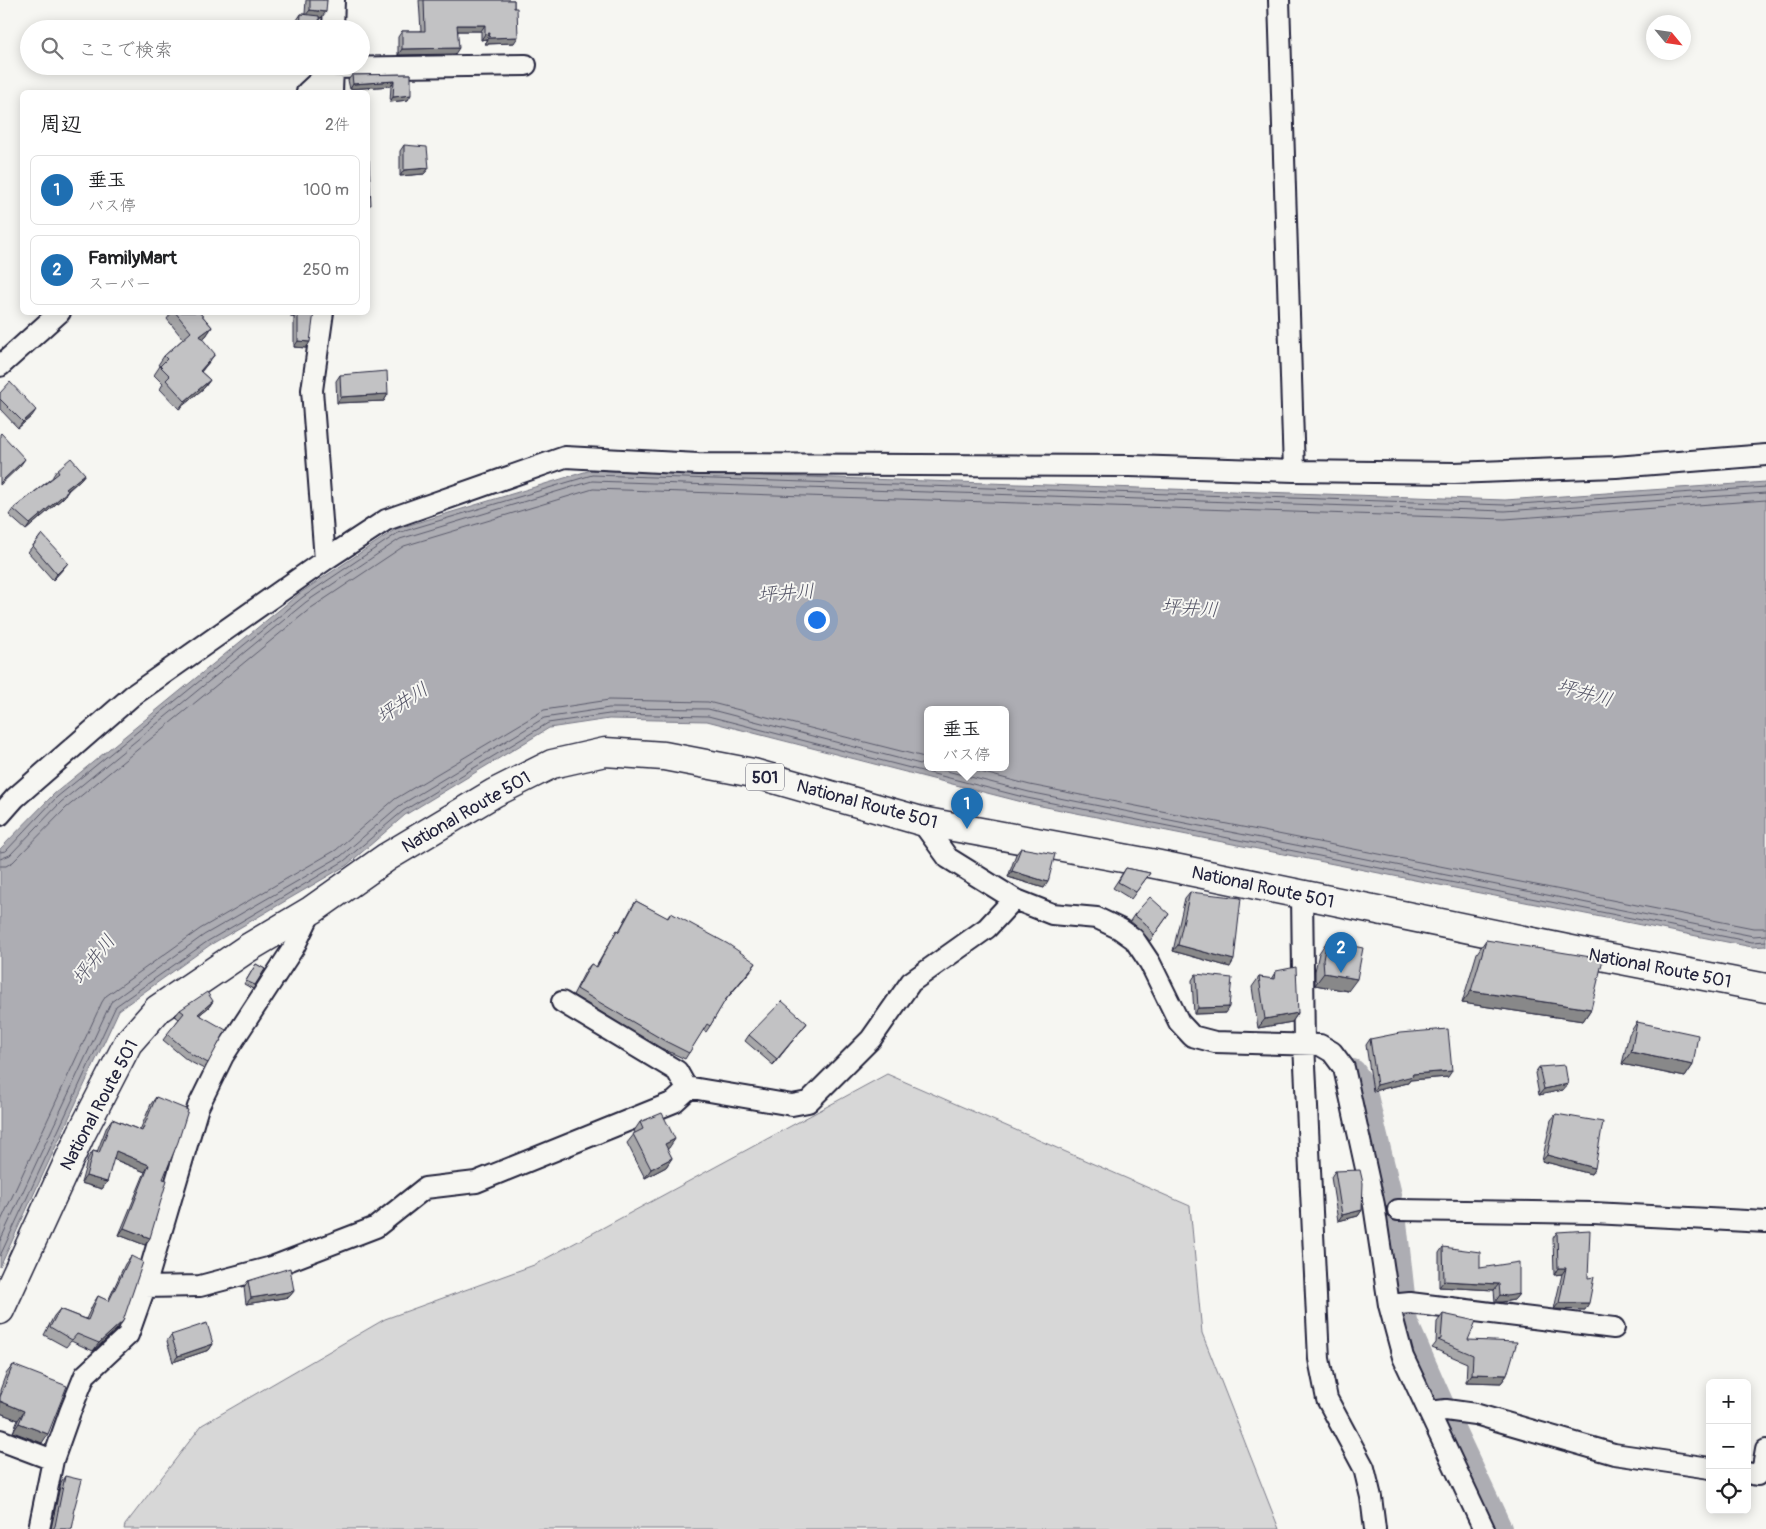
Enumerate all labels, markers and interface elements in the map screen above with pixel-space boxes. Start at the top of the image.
north arrow [1646,15,1691,60]
search box [20,20,370,75]
icon: search [38,34,66,62]
text: ここで検索 [78,38,173,62]
text: 周辺 [40,111,82,138]
text: 2件 [325,115,350,135]
text: 垂玉 [88,168,126,192]
text: 1 [54,180,60,200]
text: 100 m [303,180,349,200]
text: バス停 [88,196,136,216]
text: FamilyMart [88,246,177,270]
text: 2 [53,260,61,280]
text: 250 m [303,260,349,280]
text: スーパー [88,274,151,294]
water label: 坪井川 [757,579,815,607]
water label: 坪井川 [1161,594,1219,622]
your location [804,607,830,633]
water label: 坪井川 [1554,674,1615,712]
water label: 坪井川 [372,677,433,728]
popup [924,706,1009,771]
text: 垂玉 [942,717,981,741]
text: バス停 [942,745,991,765]
road number: 501 [746,764,784,790]
street label: National Route 501 [398,766,535,859]
street label: National Route 501 [794,775,940,834]
pin: 1 [951,788,983,829]
street label: National Route 501 [1190,861,1336,914]
water label: 坪井川 [67,930,121,989]
pin: 2 [1325,932,1357,973]
street label: National Route 501 [1587,943,1733,994]
street label: National Route 501 [55,1036,144,1175]
map controls [1706,1379,1751,1514]
button: + [1706,1379,1751,1424]
button: − [1706,1424,1751,1469]
button: locate [1706,1469,1751,1514]

